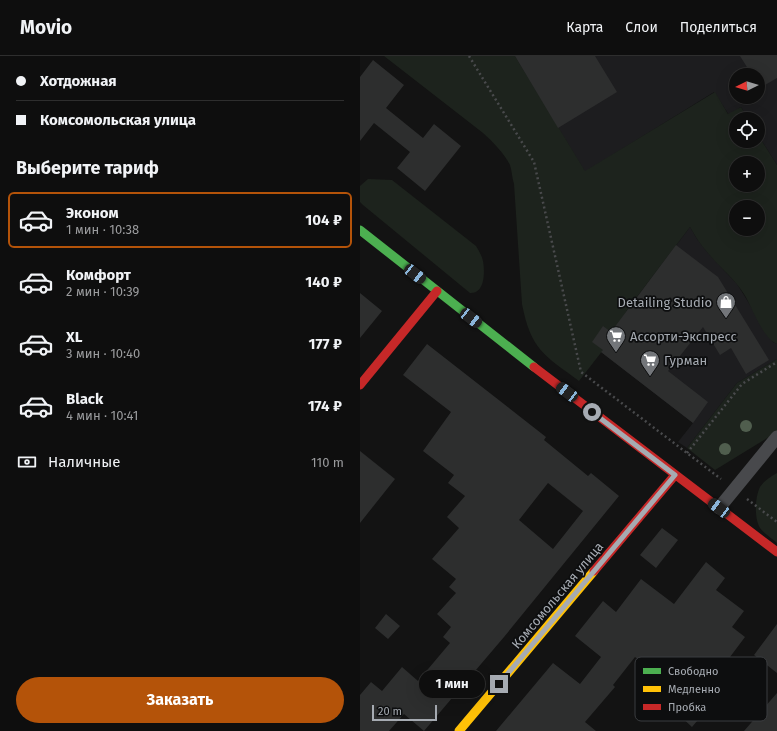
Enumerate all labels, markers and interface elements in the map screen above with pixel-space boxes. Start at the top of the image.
text: Movio [20,16,72,39]
text: Карта [566,19,603,36]
text: Слои [625,19,658,36]
text: Поделиться [680,19,757,36]
north arrow [729,68,765,104]
map controls [729,68,765,236]
text: Хотдожная [40,72,117,90]
text: Комсомольская улица [40,111,196,129]
button: locate [729,112,765,148]
button: + [729,156,765,192]
text: Выберите тариф [16,157,159,179]
button: − [729,200,765,236]
icon: car [18,202,54,238]
text: Эконом [66,204,119,222]
text: 104 ₽ [305,211,342,229]
text: 1 мин · 10:38 [66,222,139,237]
car [402,262,428,286]
icon: car [18,264,54,300]
text: Комфорт [66,266,131,284]
text: 140 ₽ [305,273,342,291]
text: 2 мин · 10:39 [66,284,139,299]
shop icon: Detailing Studio [715,291,737,319]
place label: Detailing Studio [618,295,712,310]
car [458,306,484,330]
supermarket icon: Ассорти-Экспресс [605,325,627,353]
icon: car [18,326,54,362]
text: XL [66,328,82,346]
place label: Ассорти-Экспресс [630,329,737,344]
text: 177 ₽ [309,335,342,353]
text: 3 мин · 10:40 [66,346,140,361]
supermarket icon: Гурман [639,349,661,377]
place label: Гурман [664,353,707,368]
car [554,380,580,404]
icon: car [18,388,54,424]
text: Black [66,390,103,408]
text: 174 ₽ [308,397,342,415]
route start [583,403,601,421]
text: 4 мин · 10:41 [66,408,138,423]
icon: cash [16,451,38,473]
text: Наличные [48,453,120,471]
text: 110 m [311,455,344,470]
car [706,496,732,520]
street label: Комсомольская улица [508,539,606,652]
legend [635,657,767,721]
text: Свободно [668,665,718,678]
callout: 1 мин [419,670,485,698]
route end [490,675,508,693]
text: 1 мин [435,676,469,691]
button: Заказать [16,677,344,723]
text: Медленно [668,683,720,696]
text: Пробка [668,701,706,714]
scale bar [372,703,437,722]
text: 20 m [378,705,402,718]

